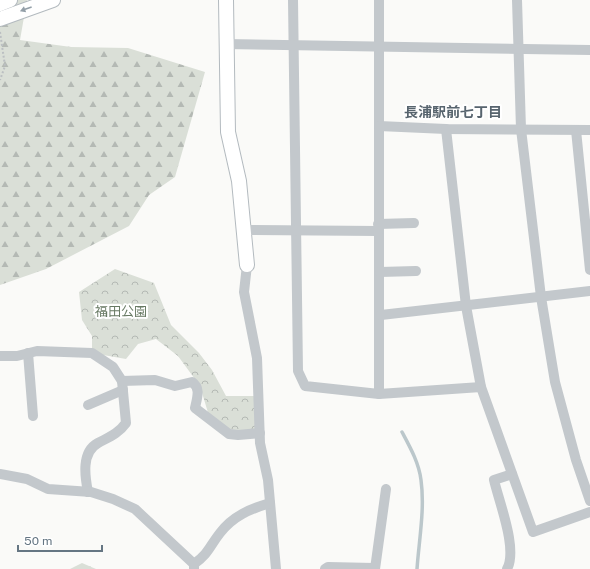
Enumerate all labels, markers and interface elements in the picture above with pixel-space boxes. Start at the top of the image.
one-way arrow [20,7,32,13]
district label: 長浦駅前七丁目 [404,104,502,120]
park label: 福田公園 [95,304,147,319]
scale bar [18,527,102,553]
text: 50 m [24,534,52,548]

